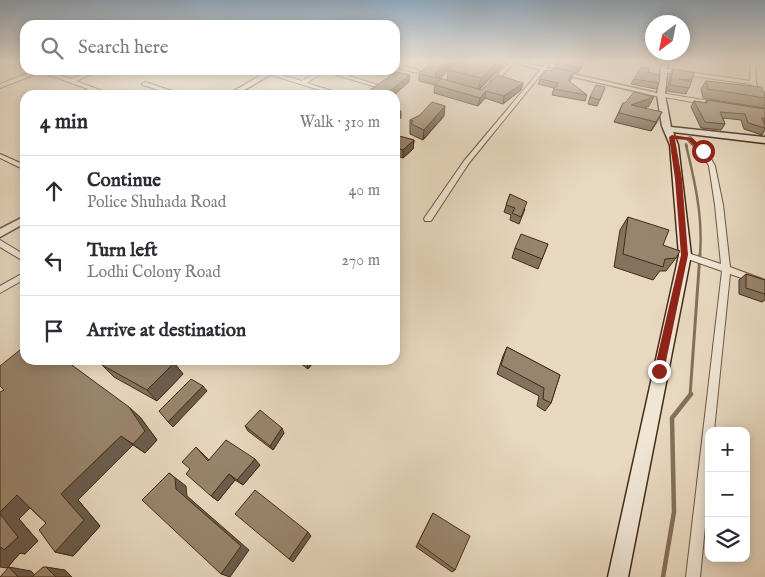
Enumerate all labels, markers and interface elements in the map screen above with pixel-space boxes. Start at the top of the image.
north arrow [645,15,690,60]
search box [20,20,400,75]
icon: search [38,34,66,62]
text: Search here [78,36,169,60]
text: 4 min [40,109,88,136]
text: Walk · 310 m [300,113,380,133]
route start [692,140,715,163]
text: Continue [87,169,161,193]
icon: ahead [40,177,68,205]
text: 40 m [348,181,380,201]
text: Police Shuhada Road [87,193,226,213]
text: Turn left [87,239,158,263]
icon: left [40,247,68,275]
text: 270 m [341,251,380,271]
text: Lodhi Colony Road [87,263,221,283]
icon: arrive [40,317,68,345]
text: Arrive at destination [87,319,246,343]
route end [648,360,671,383]
map controls [705,427,750,562]
button: + [705,427,750,472]
button: − [705,472,750,517]
button: layers [705,517,750,562]

